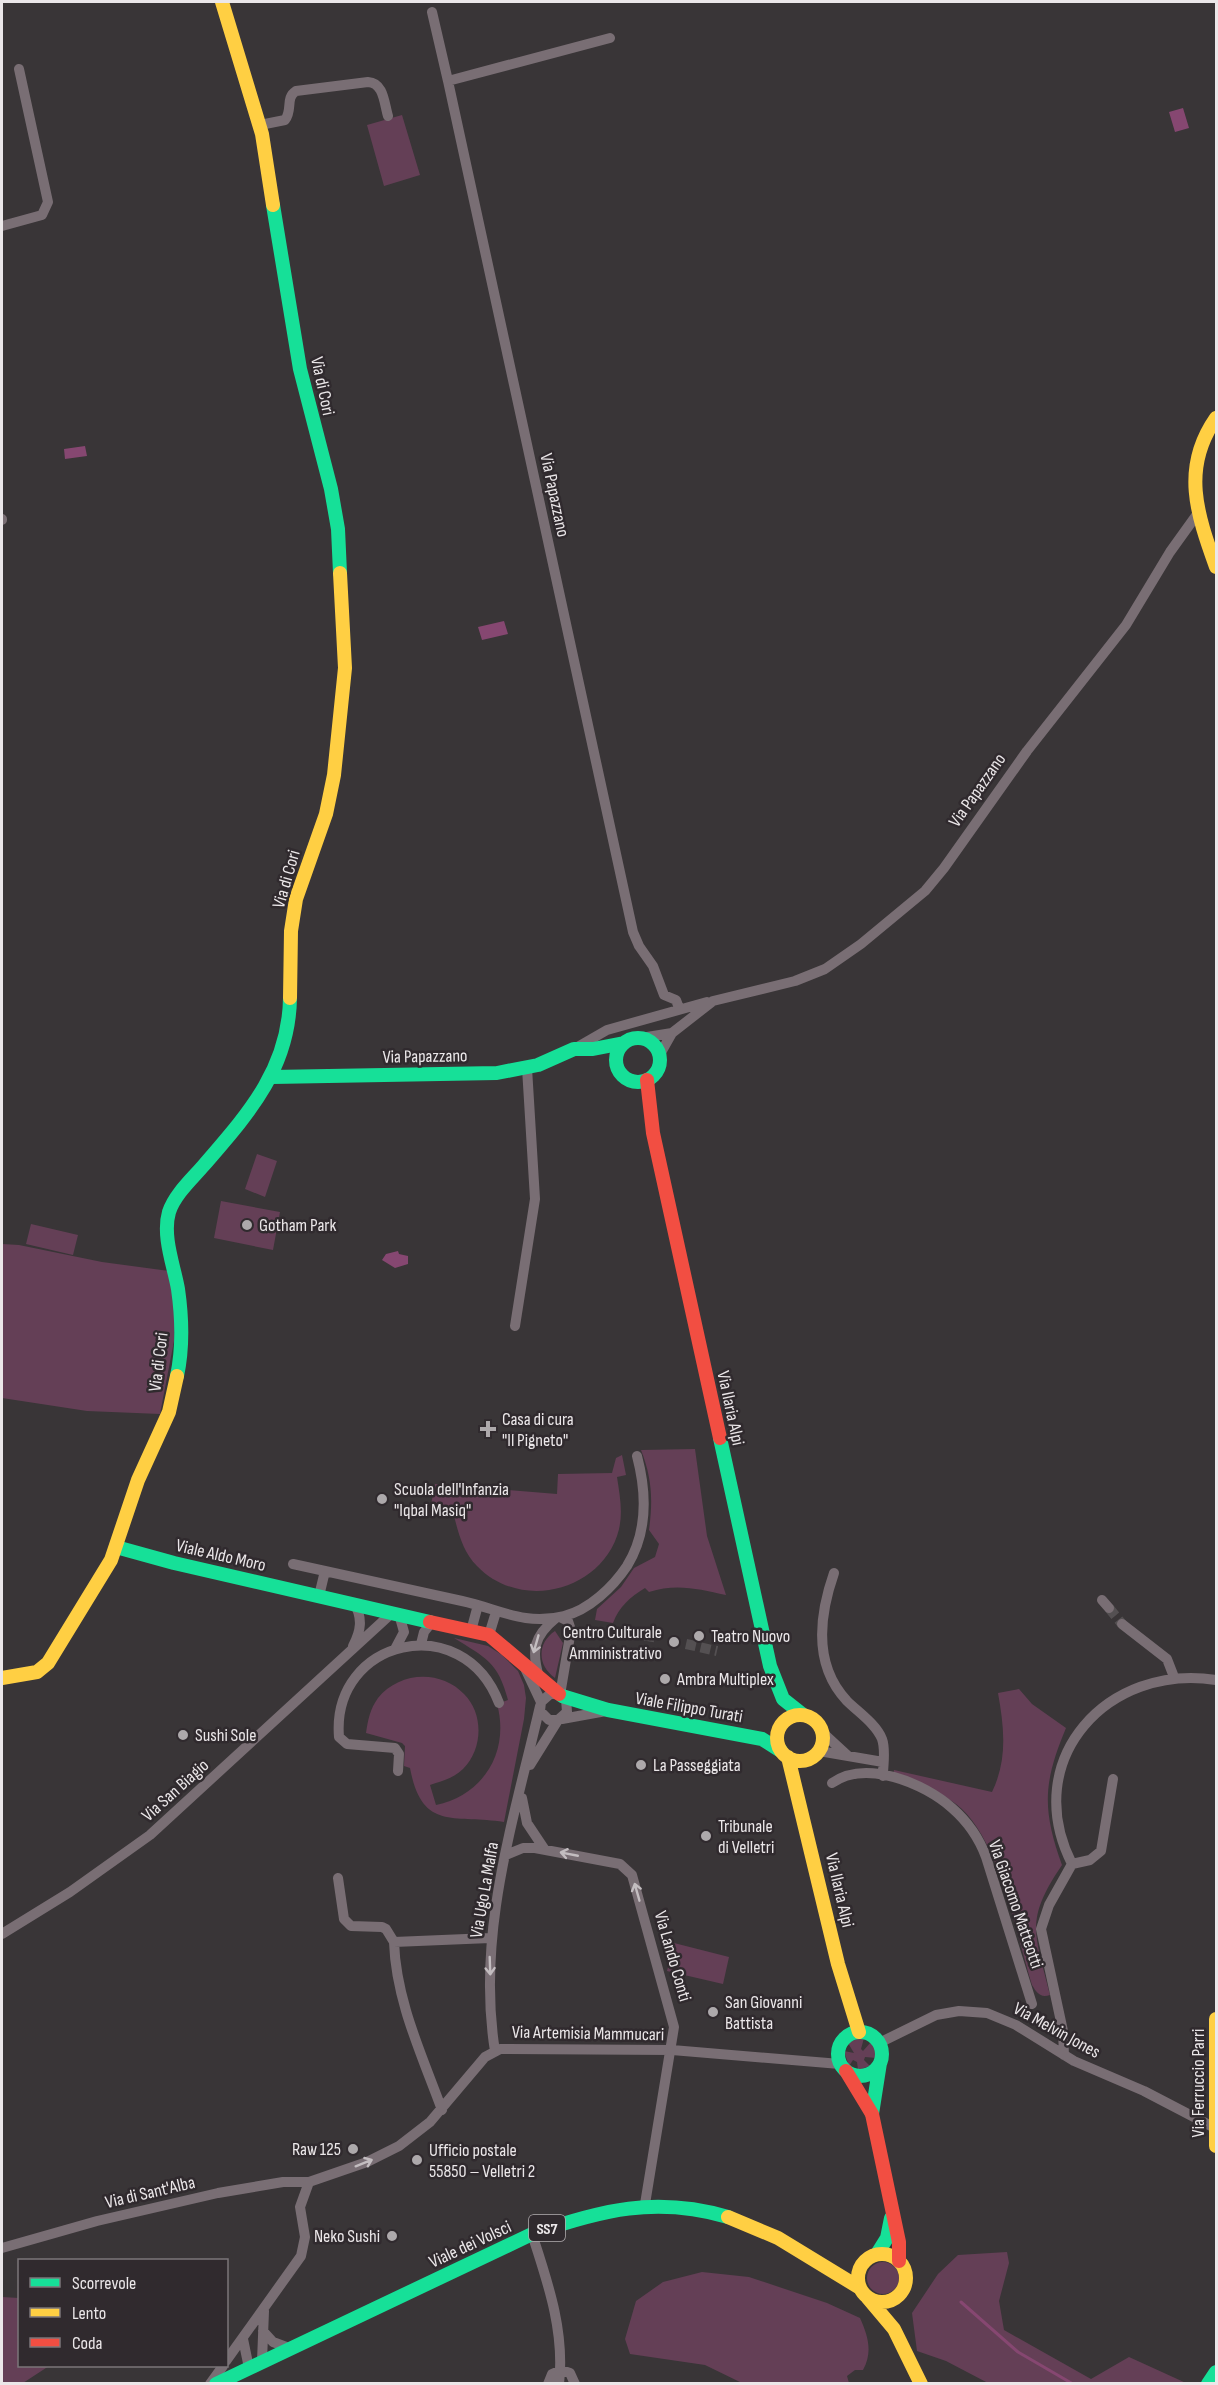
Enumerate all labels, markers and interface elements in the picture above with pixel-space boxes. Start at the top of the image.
street label: Via di Cori [306,355,339,417]
street label: Via Papazzano [535,451,574,539]
street label: Via Papazzano [944,749,1010,831]
street label: Via di Cori [268,848,305,911]
street label: Via Papazzano [382,1045,468,1068]
place label: Gotham Park [259,1215,336,1236]
marker: Gotham Park [240,1218,254,1232]
street label: Via di Cori [144,1331,173,1393]
street label: Via Ilaria Alpi [712,1369,749,1447]
place label: Casa di cura "Il Pigneto" [502,1409,574,1451]
marker: Casa di cura "Il Pigneto" [479,1420,497,1438]
place label: Scuola dell'Infanzia "Iqbal Masiq" [394,1479,509,1521]
marker: Scuola dell'Infanzia "Iqbal Masiq" [375,1492,389,1506]
street label: Viale Aldo Moro [174,1535,268,1576]
place label: Centro Culturale Amministrativo [563,1622,662,1664]
place label: Teatro Nuovo [711,1626,790,1647]
marker: Teatro Nuovo [692,1629,706,1643]
one-way arrow [530,1634,542,1653]
marker: Centro Culturale Amministrativo [667,1635,681,1649]
place label: Ambra Multiplex [676,1669,774,1690]
marker: Ambra Multiplex [658,1672,672,1686]
street label: Viale Filippo Turati [634,1688,744,1727]
place label: Sushi Sole [195,1725,256,1746]
marker: Sushi Sole [176,1728,190,1742]
street label: Via San Biagio [138,1755,213,1826]
place label: La Passeggiata [653,1755,741,1776]
marker: La Passeggiata [634,1758,648,1772]
place label: Tribunale di Velletri [718,1816,774,1858]
marker: Tribunale di Velletri [699,1829,713,1843]
street label: Via Giacomo Matteotti [984,1837,1047,1971]
street label: Via Ugo La Malfa [466,1840,503,1940]
one-way arrow [559,1848,579,1859]
street label: Via Ilaria Alpi [821,1851,858,1929]
one-way arrow [631,1883,642,1902]
street label: Via Lando Conti [650,1909,695,2004]
one-way arrow [484,1956,496,1976]
place label: San Giovanni Battista [725,1992,802,2034]
street label: Via Melvin Jones [1010,1998,1104,2063]
marker: San Giovanni Battista [706,2005,720,2019]
street label: Via Artemisia Mammucari [512,2022,664,2045]
street label: Via Ferruccio Parri [1188,2029,1209,2137]
place label: Raw 125 [292,2139,341,2160]
place label: Ufficio postale 55850 – Velletri 2 [429,2140,535,2182]
marker: Raw 125 [346,2142,360,2156]
marker: Ufficio postale 55850 – Velletri 2 [410,2153,424,2167]
one-way arrow [355,2157,373,2168]
street label: Via di Sant'Alba [103,2172,197,2213]
road number: SS7 [529,2215,565,2241]
street label: Viale dei Volsci [426,2216,515,2273]
place label: Neko Sushi [314,2226,380,2247]
marker: Neko Sushi [385,2229,399,2243]
legend [18,2259,228,2367]
text: Scorrevole [72,2273,136,2294]
text: Lento [72,2303,106,2324]
text: Coda [72,2333,103,2354]

